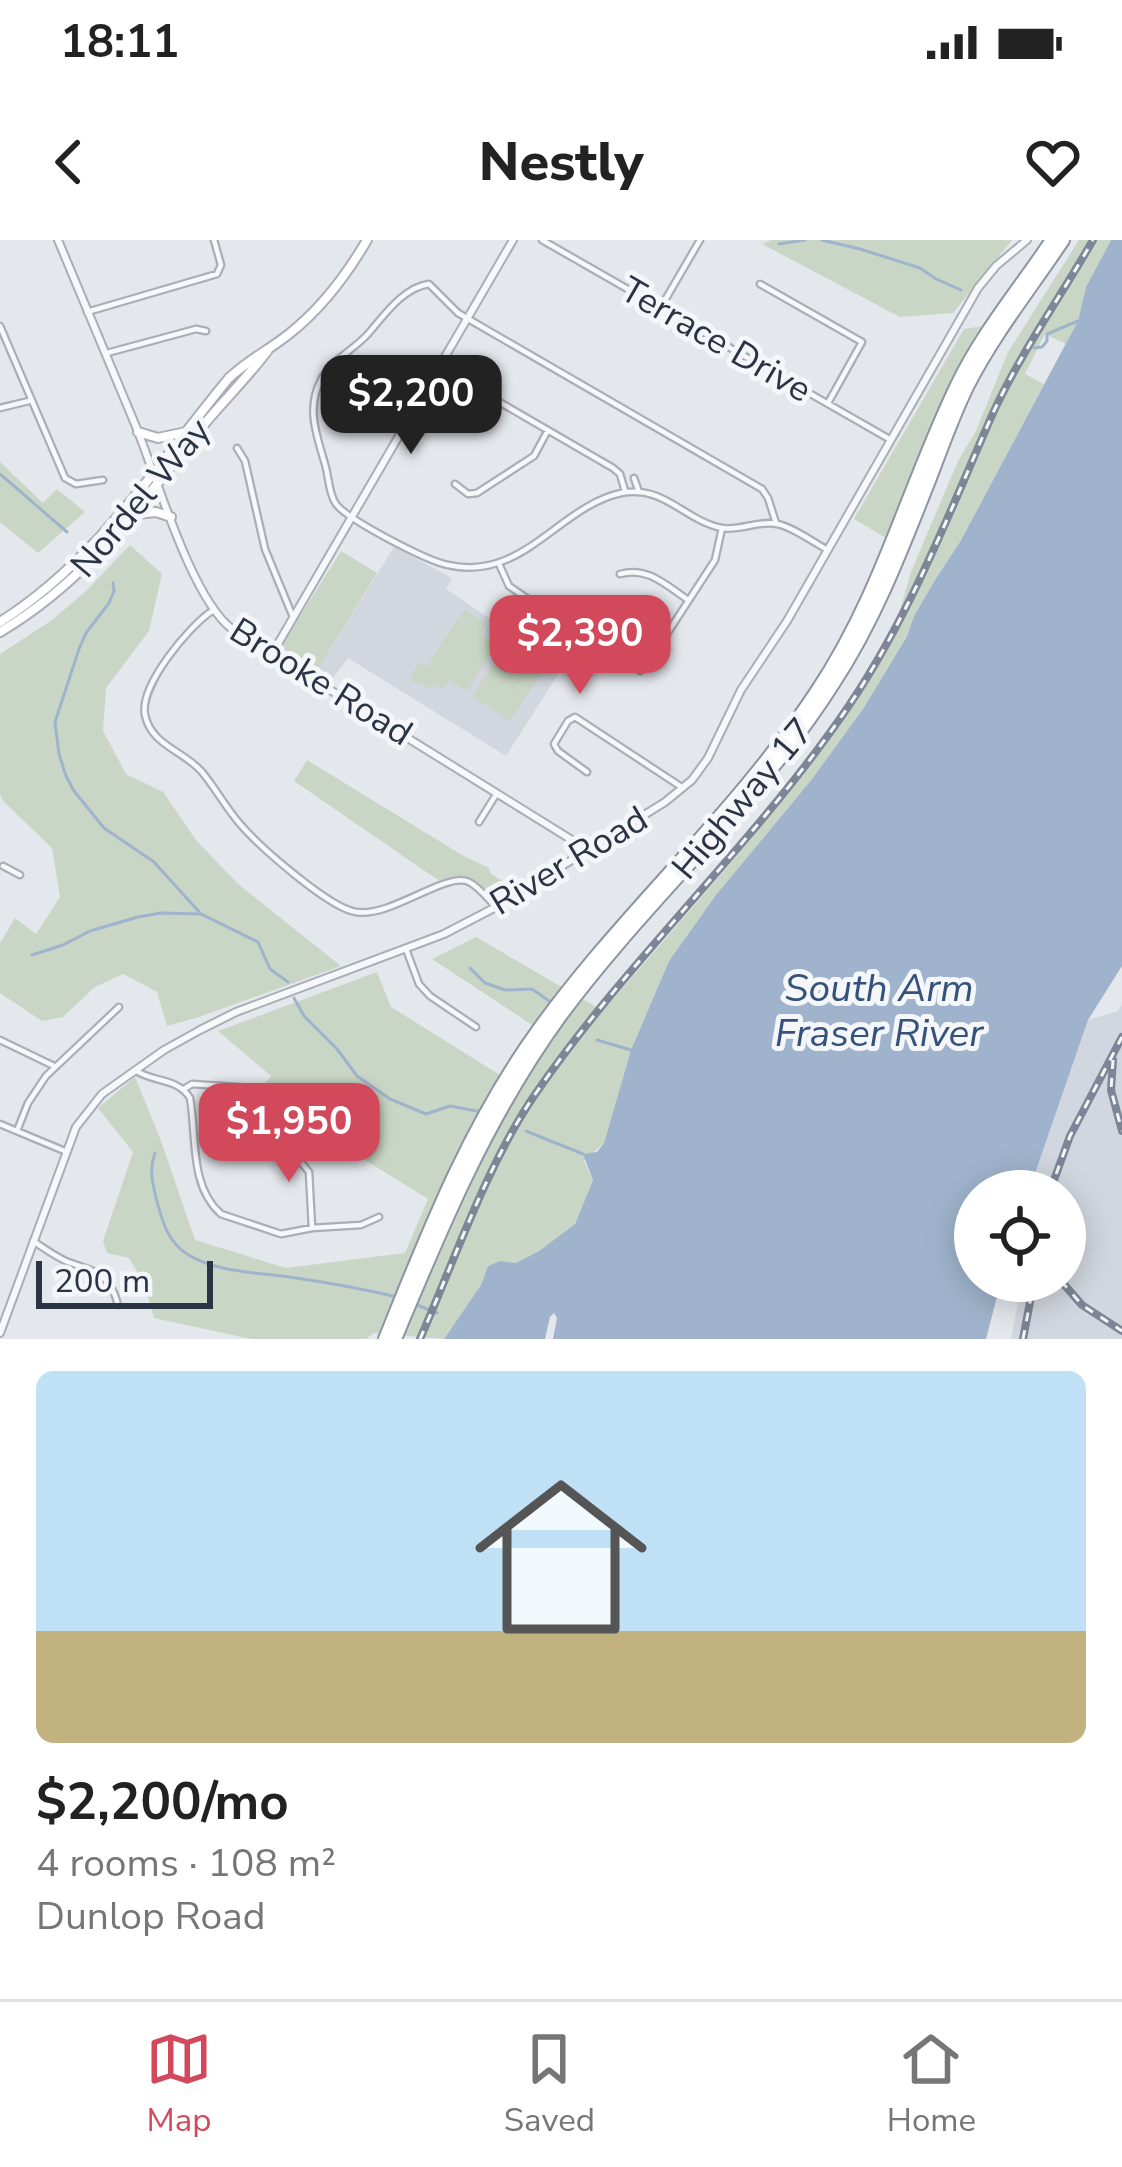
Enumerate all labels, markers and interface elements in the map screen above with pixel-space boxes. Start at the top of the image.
text: 18:11 [60,12,179,73]
text: Nestly [479,125,643,199]
icon: back [36,129,102,195]
icon: heart [1020,129,1086,195]
street label: Terrace Drive [612,266,820,414]
pin: $2,200 [313,355,509,457]
text: $2,200 [348,367,474,420]
street label: Nordel Way [60,407,223,588]
pin: $2,390 [482,595,678,697]
street label: Brooke Road [220,606,422,758]
text: $2,390 [517,607,643,660]
street label: Highway 17 [661,708,825,890]
street label: River Road [481,795,657,927]
water label: South Arm Fraser River [775,962,984,1060]
pin: $1,950 [191,1083,387,1185]
text: $1,950 [226,1095,352,1148]
map controls [954,1170,1086,1302]
button: locate [954,1170,1086,1302]
scale bar [36,1255,213,1308]
text: 200 m [54,1259,150,1304]
icon: home [453,1449,669,1665]
text: $2,200/mo [36,1767,289,1837]
text: 4 rooms · 108 m² [36,1837,336,1890]
text: Dunlop Road [36,1890,266,1943]
tab: Map [146,2026,212,2143]
tab: Saved [504,2026,595,2143]
tab: Home [887,2026,976,2143]

